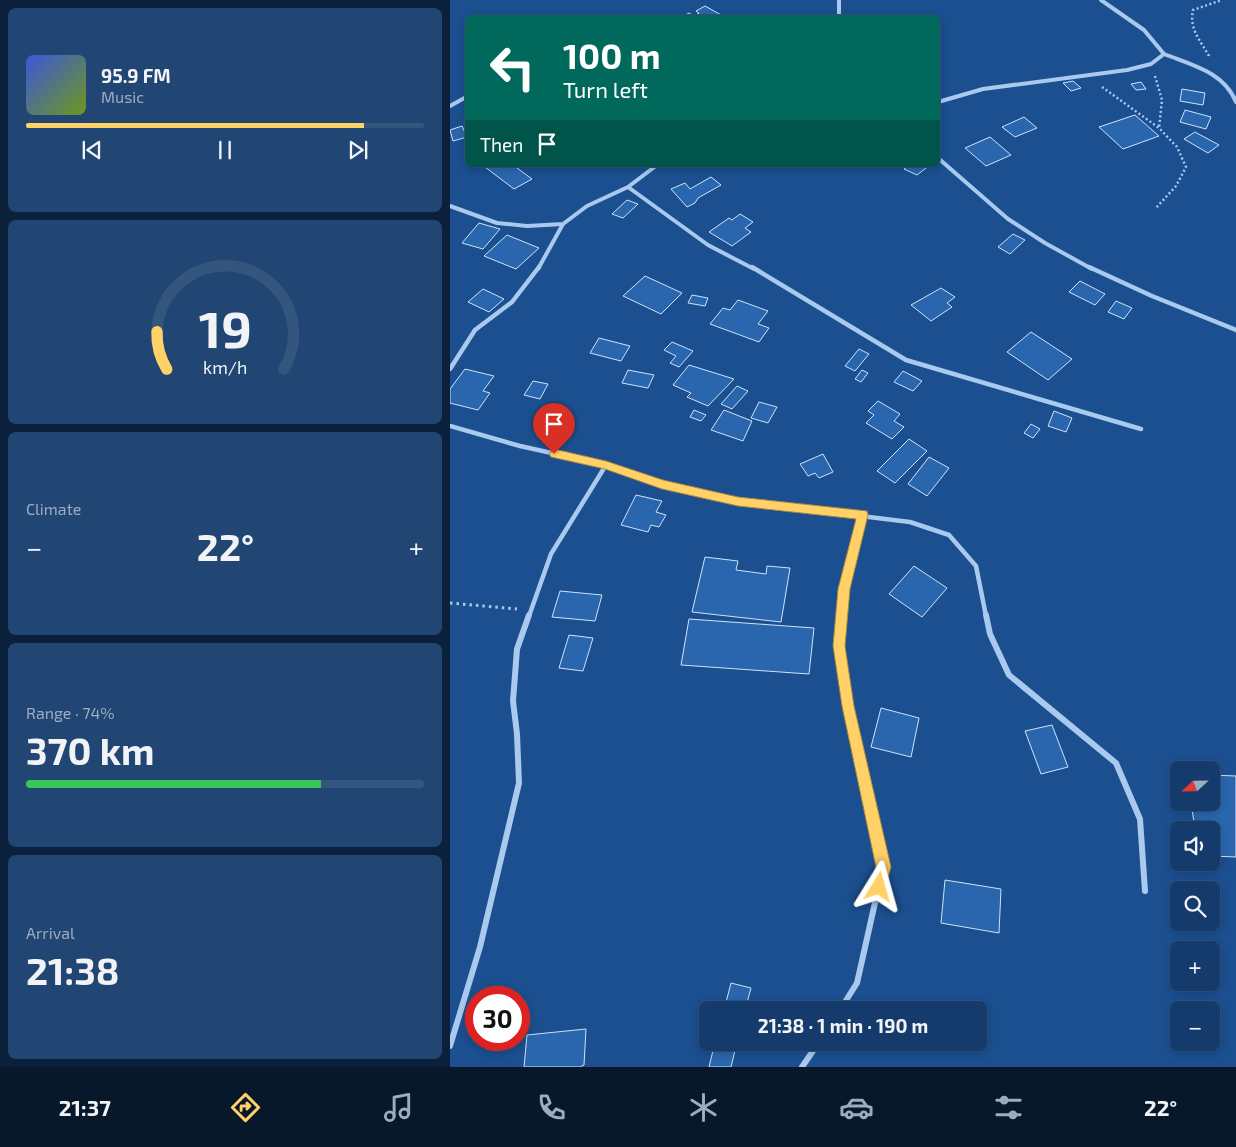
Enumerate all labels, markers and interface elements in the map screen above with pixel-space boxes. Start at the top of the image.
text: 100 m [563,34,661,76]
icon: left [480,35,545,100]
text: 95.9 FM [101,64,171,87]
text: Turn left [563,76,648,102]
text: Music [101,87,144,106]
icon: arrive [533,130,561,158]
text: Then [480,133,523,156]
icon: previous [78,136,106,164]
icon: pause [211,136,239,164]
icon: next [344,136,372,164]
text: 19 [198,296,252,358]
text: km/h [203,356,247,378]
pin [533,403,575,454]
icon: arrive [540,410,568,438]
text: Climate [26,499,81,518]
text: 22° [197,523,254,569]
text: − [26,530,42,564]
text: + [409,530,424,564]
text: Range · 74% [26,703,115,722]
text: 370 km [26,727,155,773]
north arrow [1170,761,1220,811]
map controls [1170,761,1220,1051]
button: sound [1170,821,1220,871]
position arrow [852,860,904,912]
button: search [1170,881,1220,931]
text: Arrival [26,923,75,942]
button: + [1170,941,1220,991]
text: 21:38 [26,947,119,993]
speed limit sign: 30 [465,986,530,1051]
button: − [1170,1001,1220,1051]
text: 21:38 · 1 min · 190 m [758,1014,928,1037]
icon: directions [228,1090,263,1125]
icon: music [381,1090,416,1125]
icon: phone [534,1090,569,1125]
icon: climate [686,1090,721,1125]
icon: car [839,1090,874,1125]
icon: filters [991,1090,1026,1125]
text: 21:37 [59,1094,111,1120]
text: 22° [1144,1094,1177,1120]

